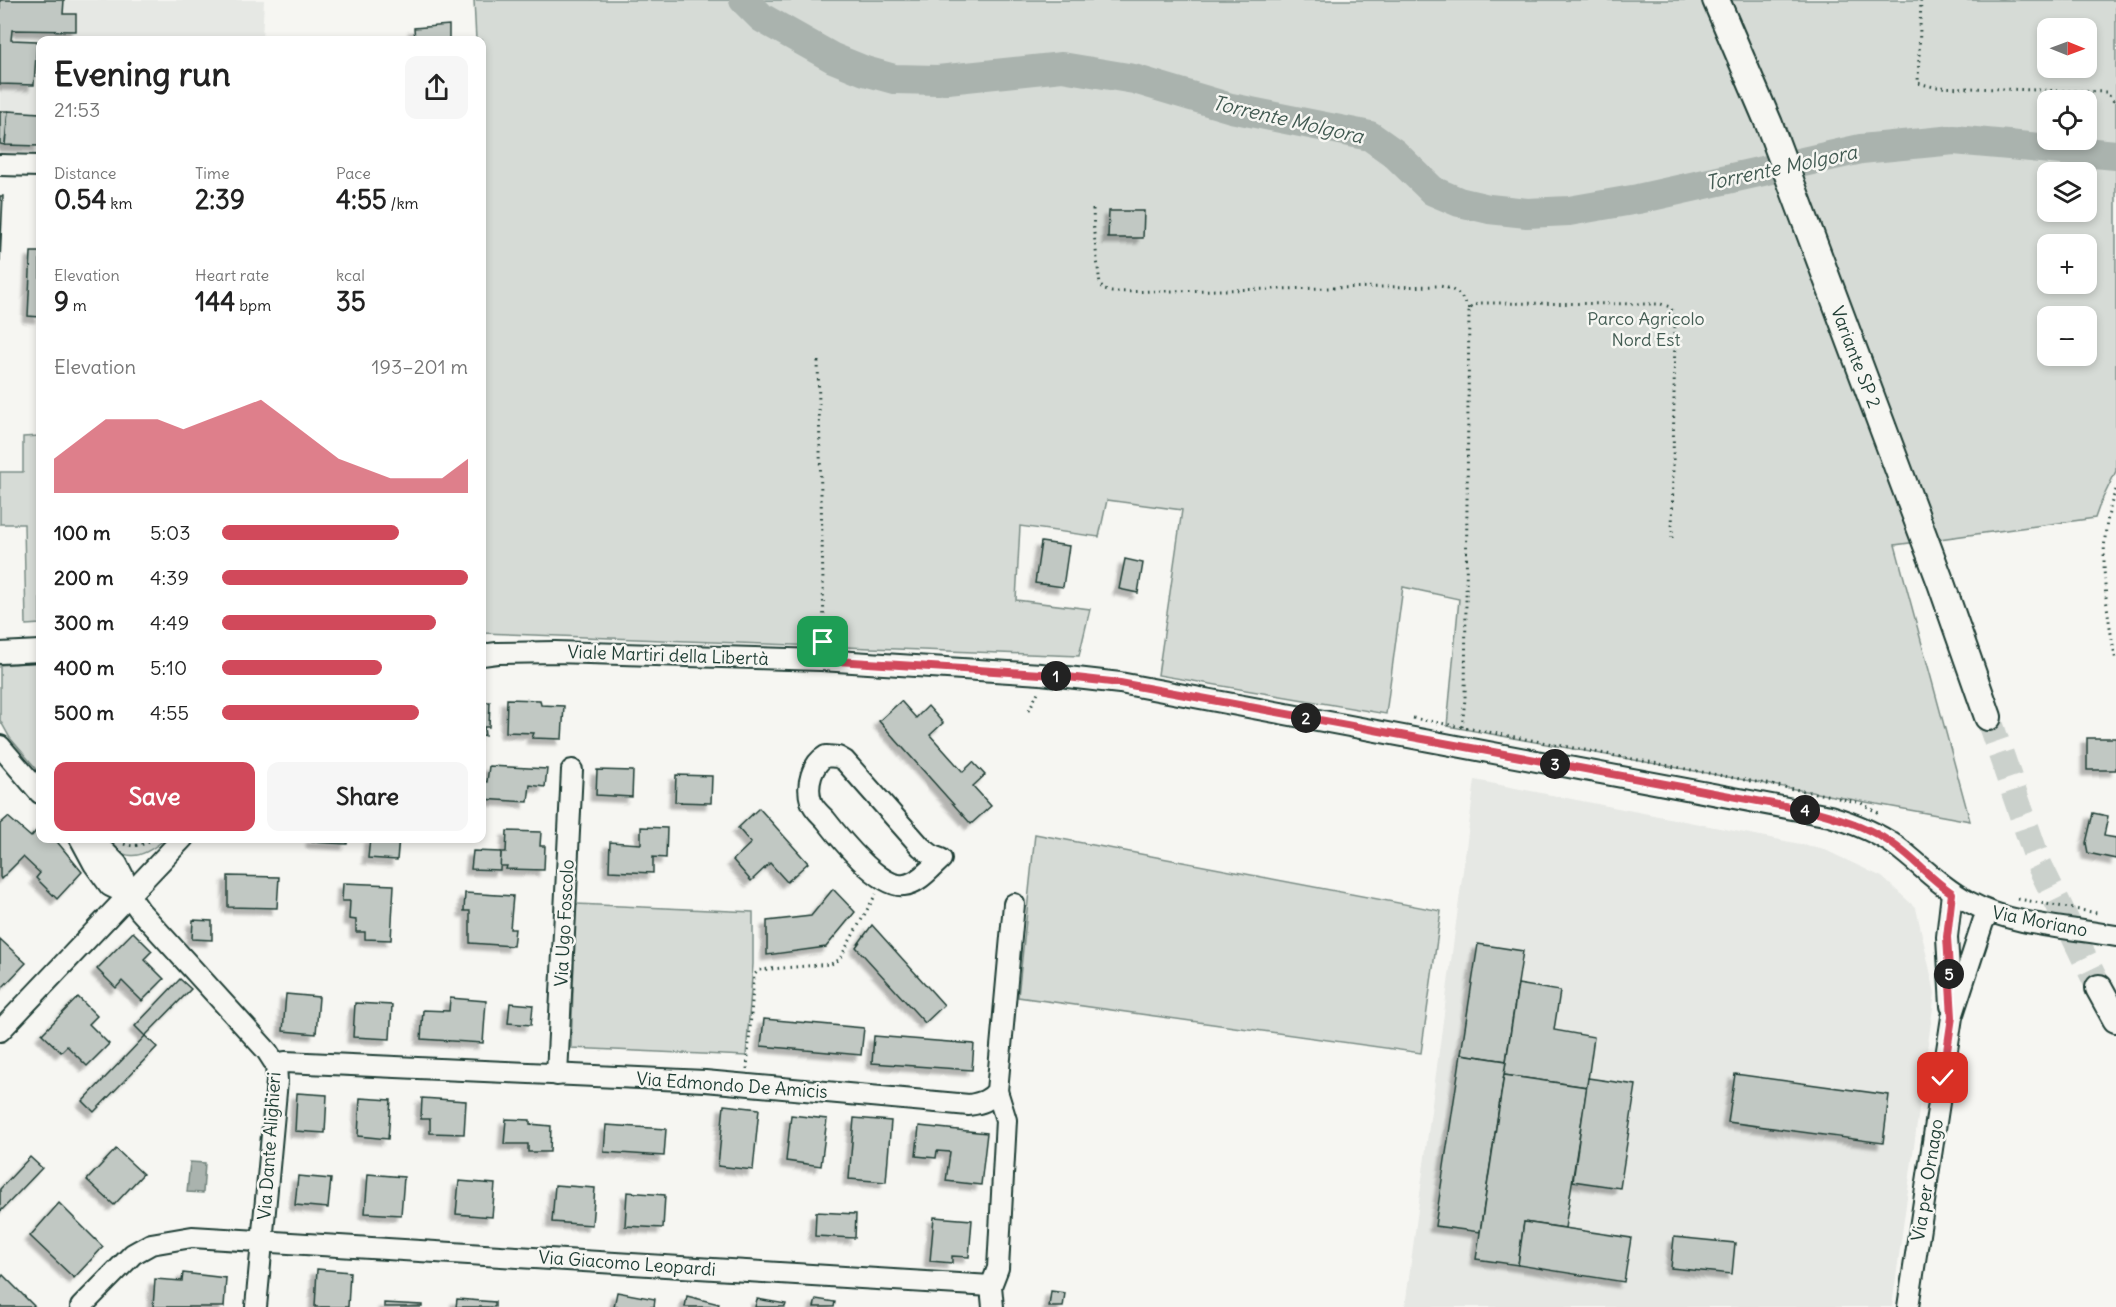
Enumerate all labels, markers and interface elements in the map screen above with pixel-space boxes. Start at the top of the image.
north arrow [2037,18,2097,78]
map controls [2037,18,2097,366]
text: Evening run [54,53,230,95]
button: share [405,56,468,119]
water label: Torrente Molgora [1210,90,1367,149]
button: locate [2037,90,2097,150]
text: 21:53 [54,97,100,122]
water label: Torrente Molgora [1703,138,1860,195]
button: layers [2037,162,2097,222]
text: Distance [54,163,116,183]
text: Time [195,163,230,183]
text: Pace [336,163,371,183]
text: 0.54 [54,183,106,216]
text: 2:39 [195,183,245,216]
text: 4:55 [336,183,387,216]
text: km [106,193,132,213]
text: /km [387,193,419,213]
button: + [2037,234,2097,294]
text: Elevation [54,265,120,285]
text: Heart rate [195,265,269,285]
text: kcal [336,265,365,285]
text: 9 [54,285,69,318]
text: 144 [195,285,235,318]
text: 35 [336,285,366,318]
text: m [69,295,87,315]
text: bpm [235,295,271,315]
street label: Variante SP 2 [1826,303,1886,411]
button: − [2037,306,2097,366]
park label: Parco Agricolo Nord Est [1587,307,1705,351]
text: Elevation [54,354,136,379]
text: 193–201 m [371,354,468,379]
text: 100 m [54,520,111,545]
text: 5:03 [150,520,191,545]
text: 200 m [54,565,114,590]
text: 4:39 [150,565,189,590]
text: 300 m [54,610,114,635]
text: 4:49 [150,610,189,635]
pin [797,616,848,667]
icon: arrive [806,625,839,658]
street label: Viale Martiri della Libertà [567,640,769,670]
text: 400 m [54,655,114,680]
text: 5:10 [150,655,187,680]
pin: 1 [1041,661,1071,691]
text: 1 [1053,666,1059,686]
text: 500 m [54,700,114,725]
text: 4:55 [150,700,189,725]
pin: 2 [1291,703,1321,733]
text: 2 [1302,708,1310,728]
pin: 3 [1540,749,1570,779]
text: 3 [1550,754,1560,774]
button: Save [54,762,255,831]
button: Share [267,762,468,831]
pin: 4 [1790,795,1820,825]
text: 4 [1800,800,1810,820]
street label: Via Ugo Foscolo [549,859,579,987]
street label: Via Moriano [1990,900,2090,942]
pin: 5 [1934,959,1964,989]
text: 5 [1944,964,1954,984]
pin [1917,1052,1968,1103]
icon: check [1926,1061,1959,1094]
street label: Via Edmondo De Amicis [636,1067,828,1103]
street label: Via Dante Alighieri [252,1071,286,1221]
street label: Via per Ornago [1906,1117,1948,1243]
street label: Via Giacomo Leopardi [538,1245,716,1281]

